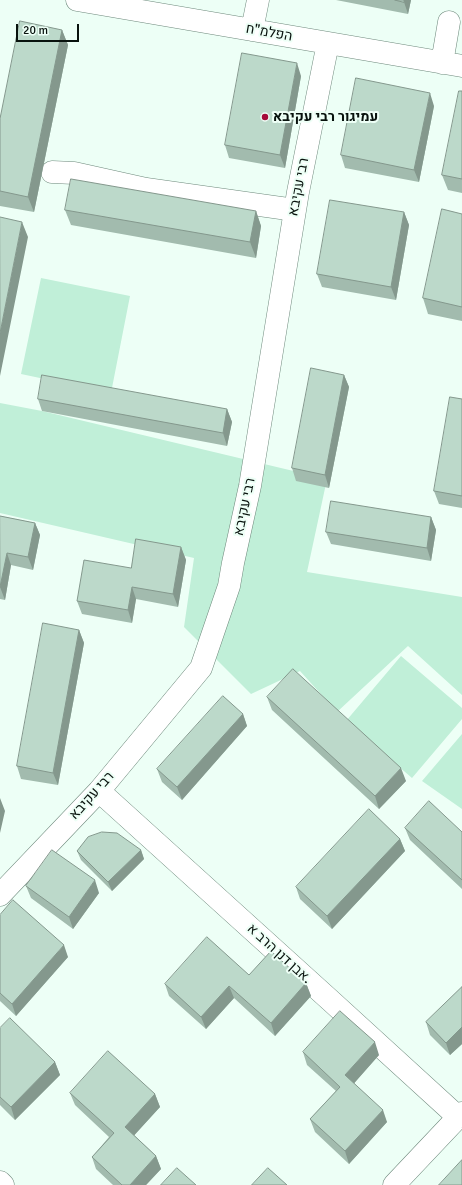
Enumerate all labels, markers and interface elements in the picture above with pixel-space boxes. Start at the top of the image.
scale bar [18,16,81,42]
street label: הפלמ"ח [244,21,294,45]
text: 20 m [23,23,48,38]
place label: עמיגור רבי עקיבא [273,109,378,125]
marker: עמיגור רבי עקיבא [260,112,270,122]
street label: רבי עקיבא [285,156,313,218]
street label: רבי עקיבא [231,476,259,538]
street label: רבי עקיבא [66,768,118,824]
street label: אבן דנן הרב א. [243,921,315,987]

